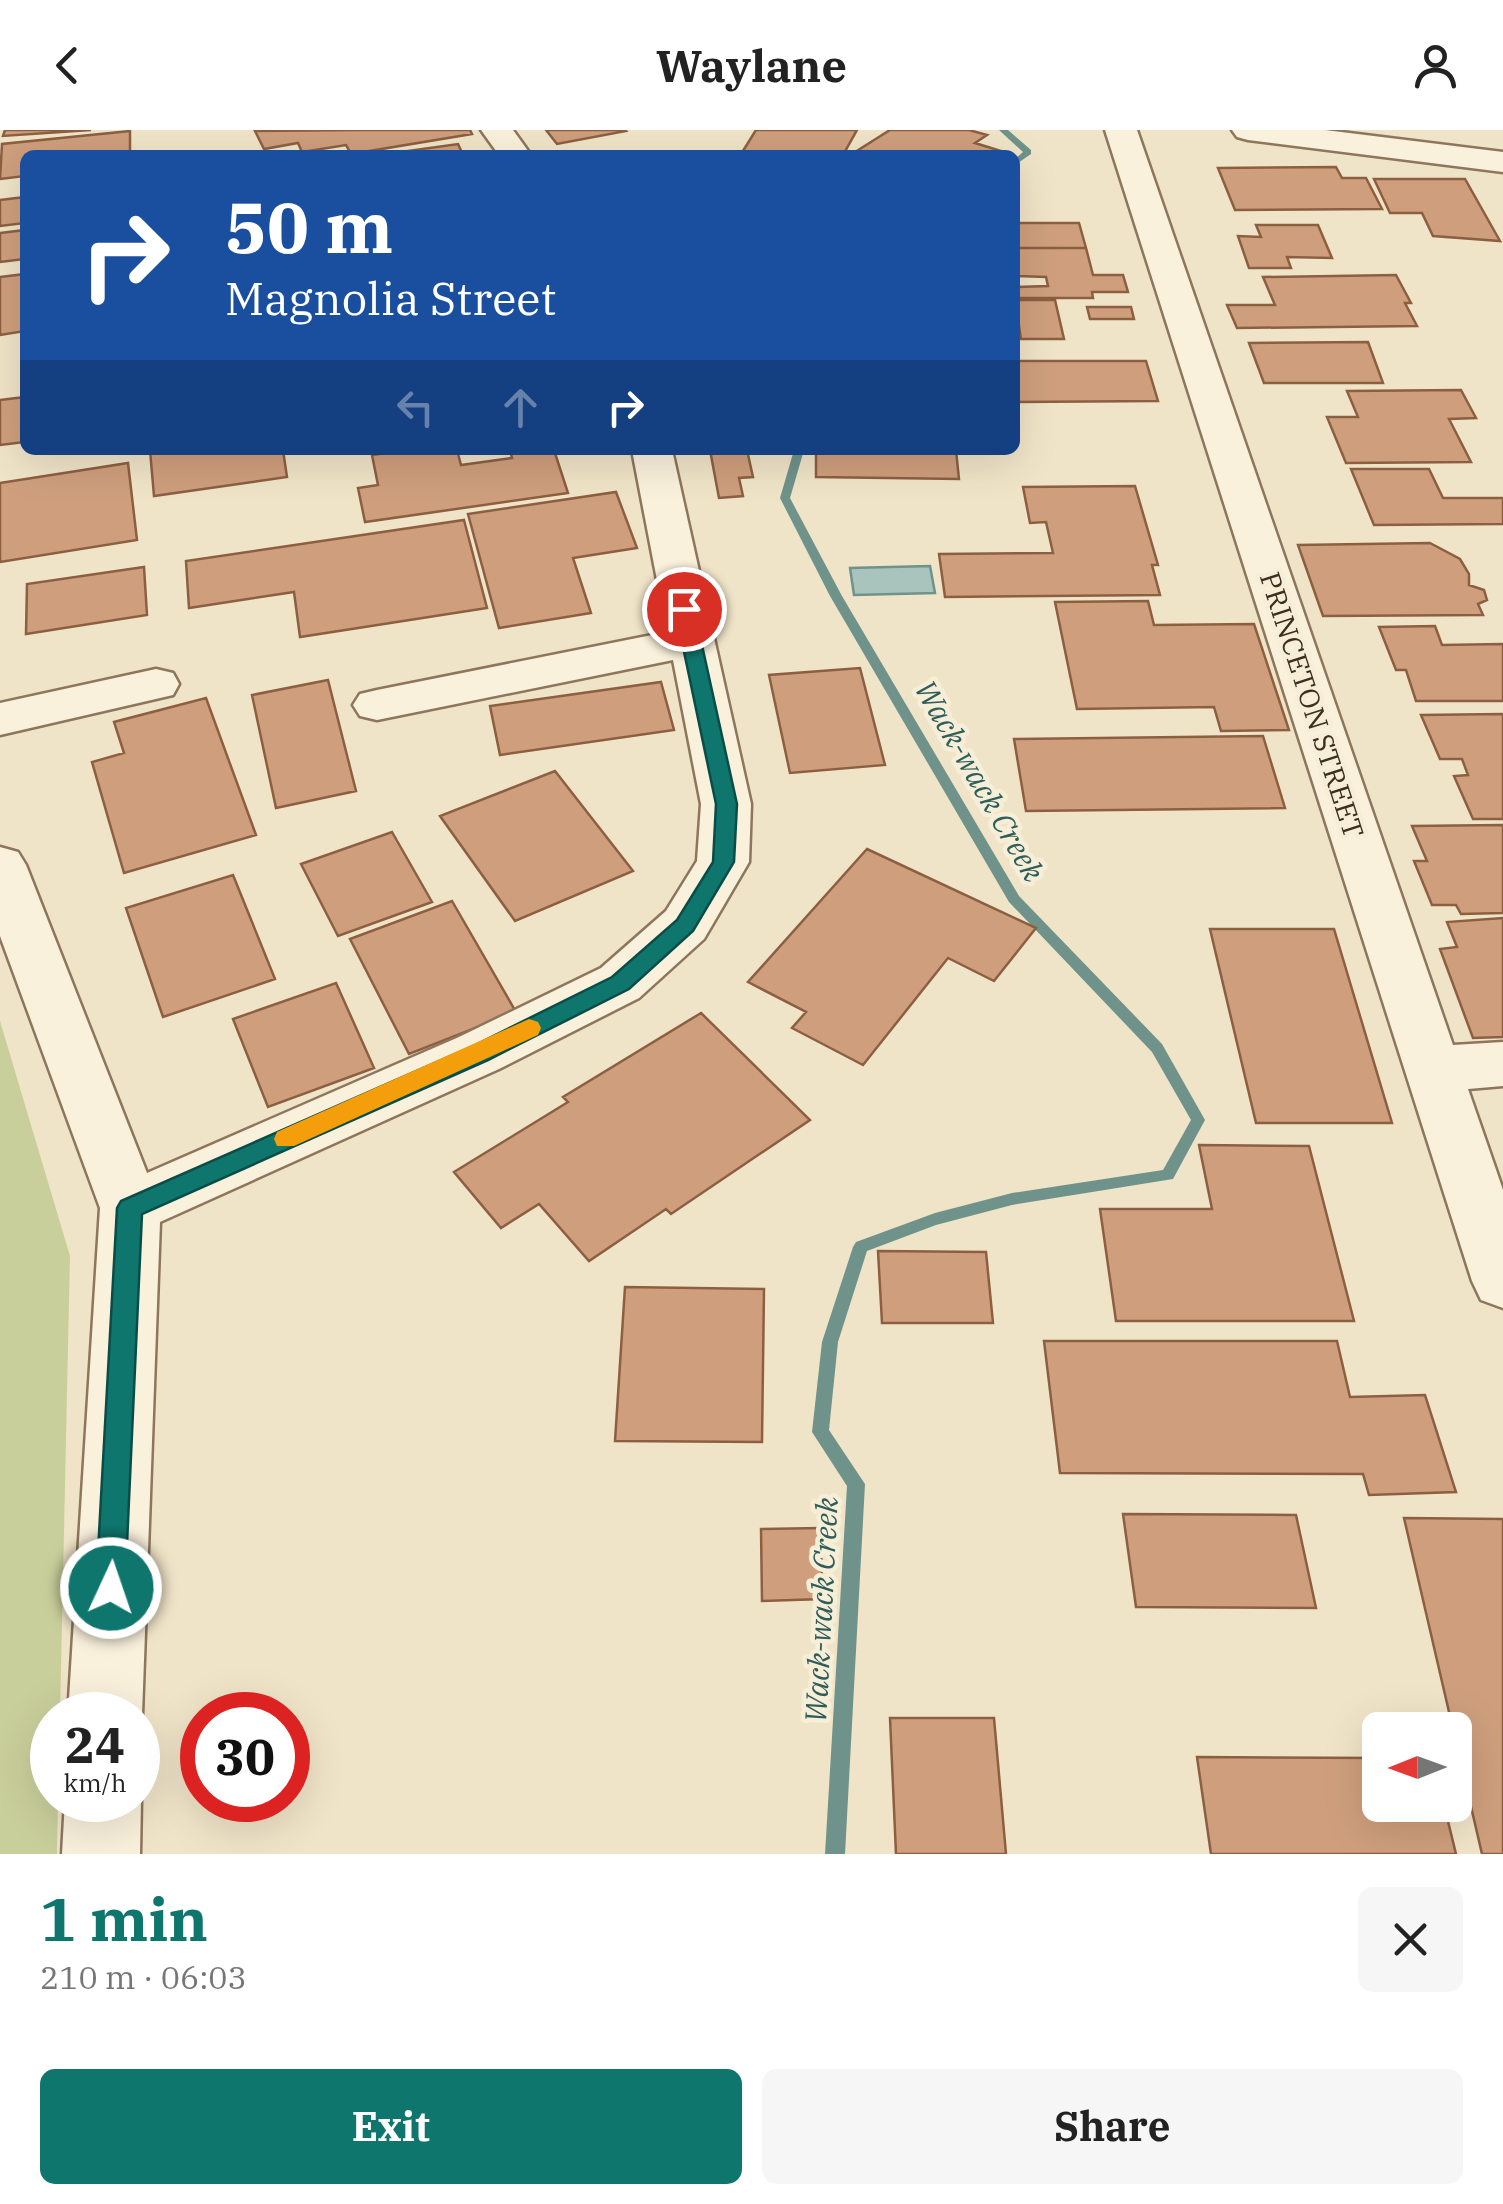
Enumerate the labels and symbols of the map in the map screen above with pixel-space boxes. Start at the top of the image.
pin [642,567,727,652]
street label: PRINCETON STREET [1252,567,1373,843]
water label: Wack-wack Creek [907,673,1054,888]
water label: Wack-wack Creek [795,1496,846,1724]
position arrow [59,1536,163,1640]
speed limit sign: 30 [180,1692,310,1822]
north arrow [1362,1712,1472,1822]

